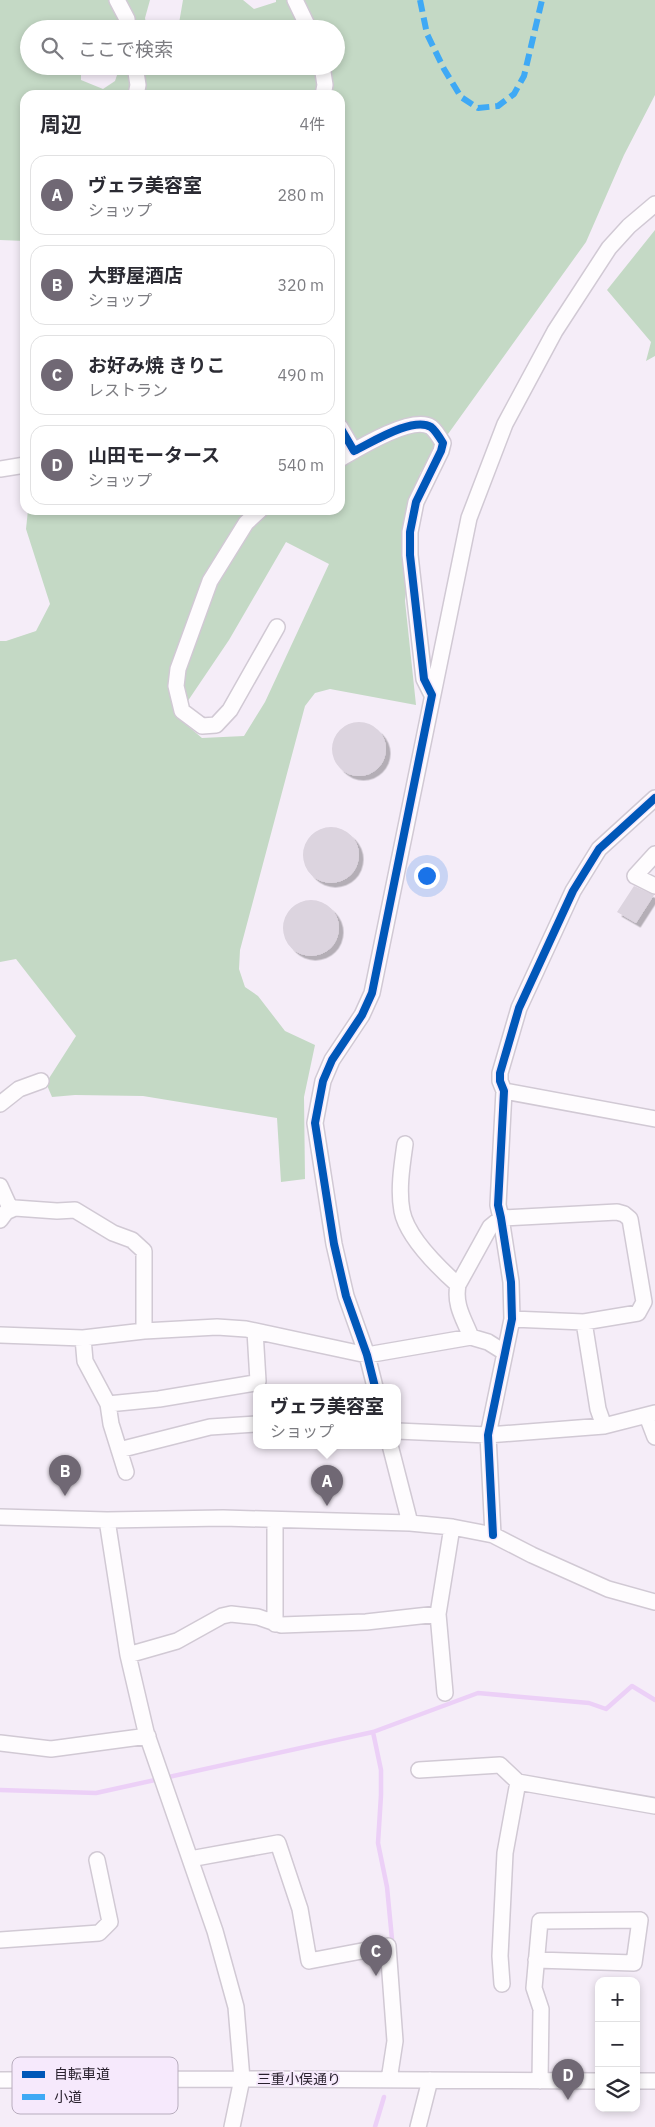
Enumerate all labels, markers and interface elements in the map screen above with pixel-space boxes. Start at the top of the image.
search box [20,20,345,75]
icon: search [38,34,66,62]
text: ここで検索 [78,37,173,61]
text: 周辺 [40,110,82,138]
text: 4件 [299,114,325,134]
text: ヴェラ美容室 [88,173,202,197]
text: A [52,185,62,205]
text: 280 m [277,185,324,205]
text: ショップ [88,200,152,220]
text: 大野屋酒店 [88,263,183,287]
text: B [52,275,62,295]
text: 320 m [277,275,324,295]
text: ショップ [88,290,152,310]
text: お好み焼 きりこ [88,353,226,377]
text: C [52,365,62,385]
text: 490 m [277,365,324,385]
text: レストラン [88,380,168,400]
text: 山田モータース [88,443,220,467]
text: D [51,455,63,475]
text: 540 m [277,455,324,475]
text: ショップ [88,470,152,490]
your location [414,863,440,889]
popup [253,1384,401,1449]
text: ヴェラ美容室 [270,1394,384,1418]
text: ショップ [270,1421,334,1441]
pin: B [49,1455,81,1496]
pin: A [311,1465,343,1506]
pin: C [360,1935,392,1976]
map controls [595,1977,640,2112]
button: + [595,1977,640,2022]
button: − [595,2022,640,2067]
legend [12,2057,178,2114]
pin: D [552,2059,584,2100]
text: 自転車道 [54,2065,110,2083]
button: layers [595,2067,640,2112]
street label: 三重小俣通り [257,2070,341,2088]
text: 小道 [54,2088,82,2106]

